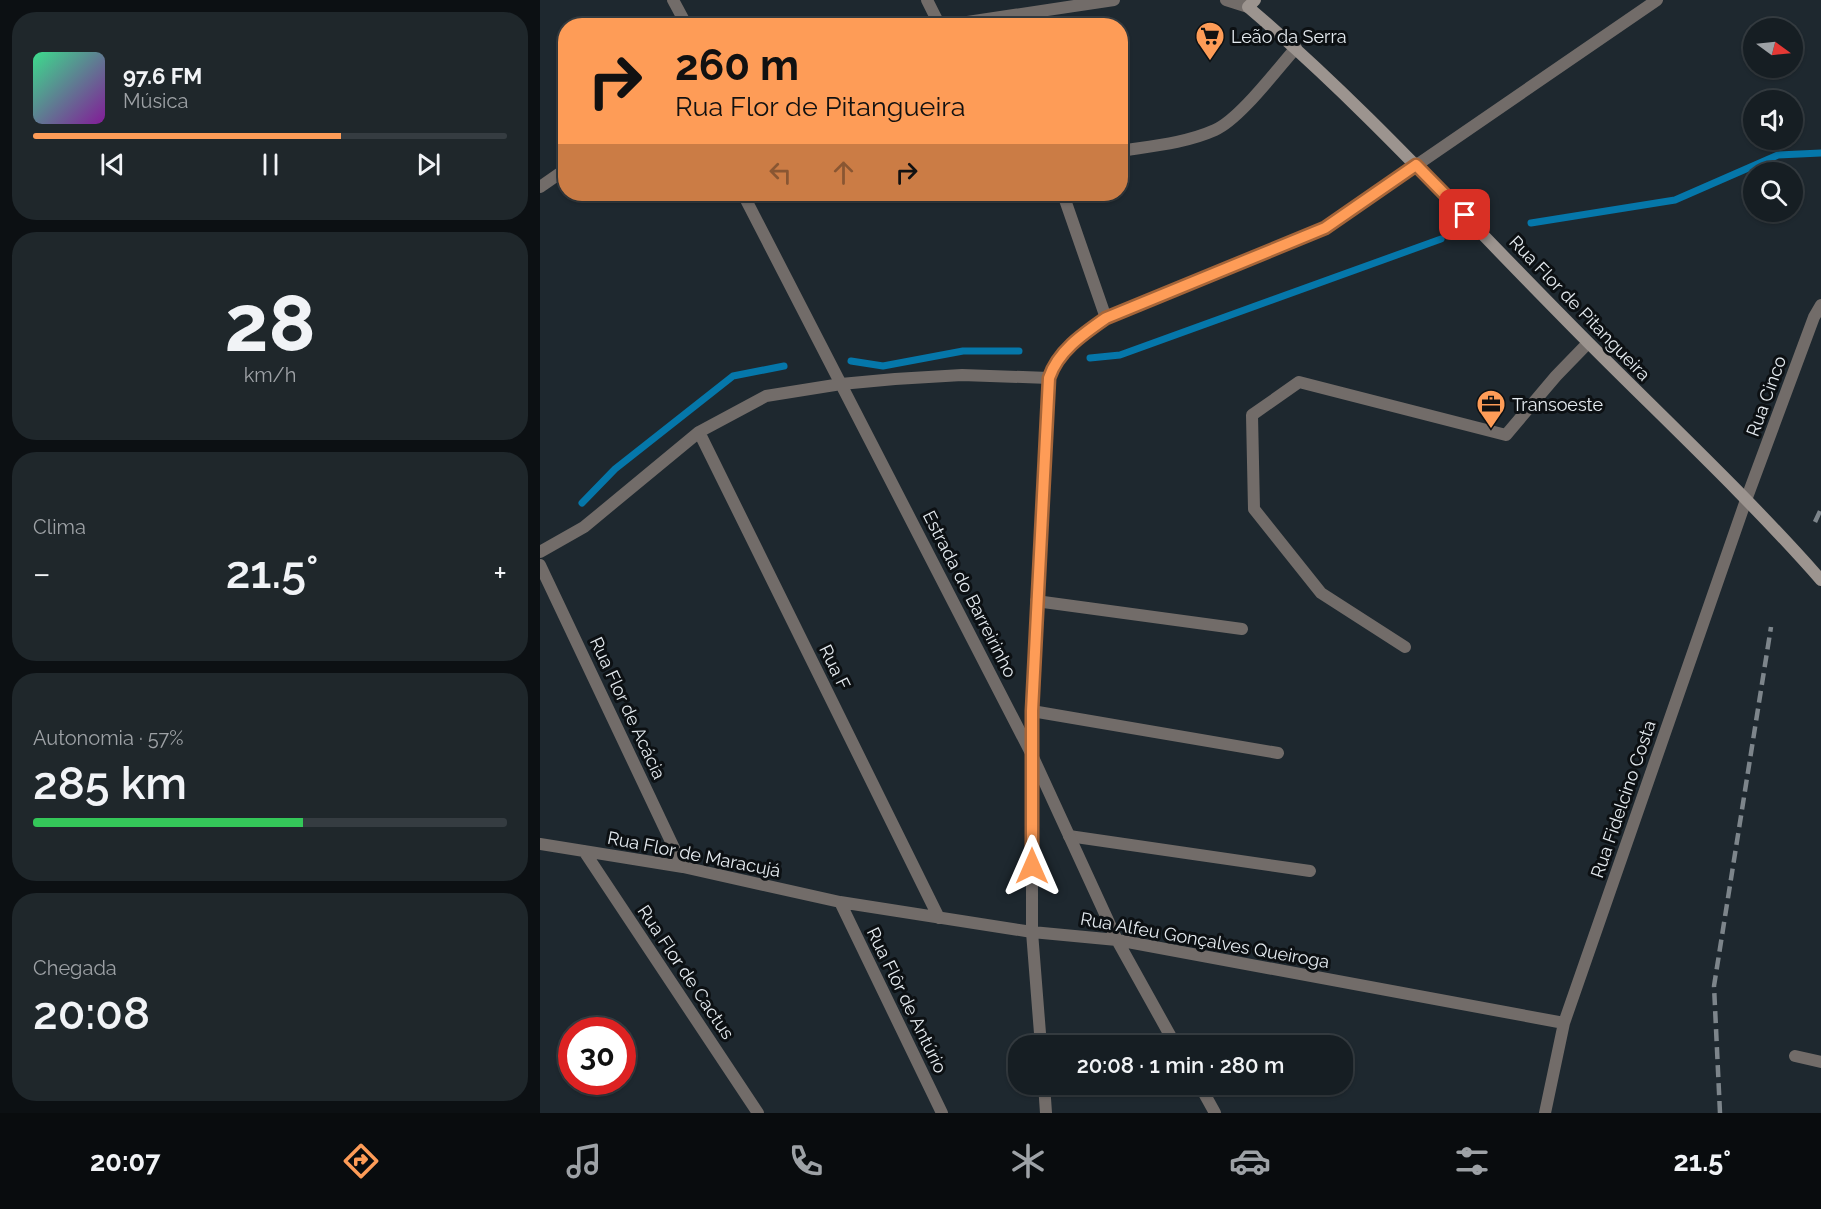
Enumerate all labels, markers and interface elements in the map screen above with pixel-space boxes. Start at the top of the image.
north arrow [1743,18,1803,78]
map controls [1743,18,1803,222]
supermarket icon: Leão da Serra [1194,20,1226,62]
place label: Leão da Serra [1231,26,1346,47]
text: 260 m [675,41,799,90]
icon: right [576,42,654,120]
text: 97.6 FM [123,63,202,89]
text: Música [123,89,188,113]
button: sound [1743,90,1803,150]
text: Rua Flor de Pitangueira [675,91,965,122]
icon: previous [96,148,129,181]
icon: pause [254,148,287,181]
icon: next [412,148,445,181]
icon: left [764,156,797,189]
icon: ahead [827,156,860,189]
icon: right [890,156,923,189]
button: search [1743,162,1803,222]
pin [1439,189,1490,240]
icon: arrive [1448,198,1481,231]
street label: Rua Flor de Pitangueira [1505,231,1655,385]
text: 28 [224,278,316,369]
street label: Rua Cinco [1742,353,1790,439]
text: km/h [244,363,296,387]
office icon: Transoeste [1475,388,1507,430]
place label: Transoeste [1512,394,1603,415]
street label: Estrada do Barreirinho [919,507,1021,681]
text: Clima [33,515,86,539]
text: 21.5° [226,546,318,599]
text: − [33,554,51,593]
text: + [493,554,507,593]
street label: Rua Flor de Acácia [586,634,670,782]
street label: Rua F [815,641,855,693]
street label: Rua Fidelcino Costa [1586,718,1660,880]
text: Autonomia · 57% [33,726,184,750]
text: 285 km [33,757,187,810]
street label: Rua Flor de Maracujá [606,827,782,881]
position arrow [1000,834,1064,898]
street label: Rua Flor de Cactus [633,901,739,1043]
street label: Rua Alfeu Gonçalves Queiroga [1079,908,1331,972]
street label: Rua Flôr de Antúrio [863,924,952,1077]
text: Chegada [33,956,117,980]
text: 20:08 [33,987,150,1040]
speed limit sign: 30 [558,1017,636,1095]
text: 20:08 · 1 min · 280 m [1077,1052,1284,1078]
icon: directions [340,1140,382,1182]
icon: music [563,1140,605,1182]
icon: phone [785,1140,827,1182]
icon: climate [1007,1140,1049,1182]
icon: car [1229,1140,1271,1182]
icon: filters [1451,1140,1493,1182]
text: 20:07 [90,1146,160,1177]
text: 21.5° [1674,1146,1731,1177]

